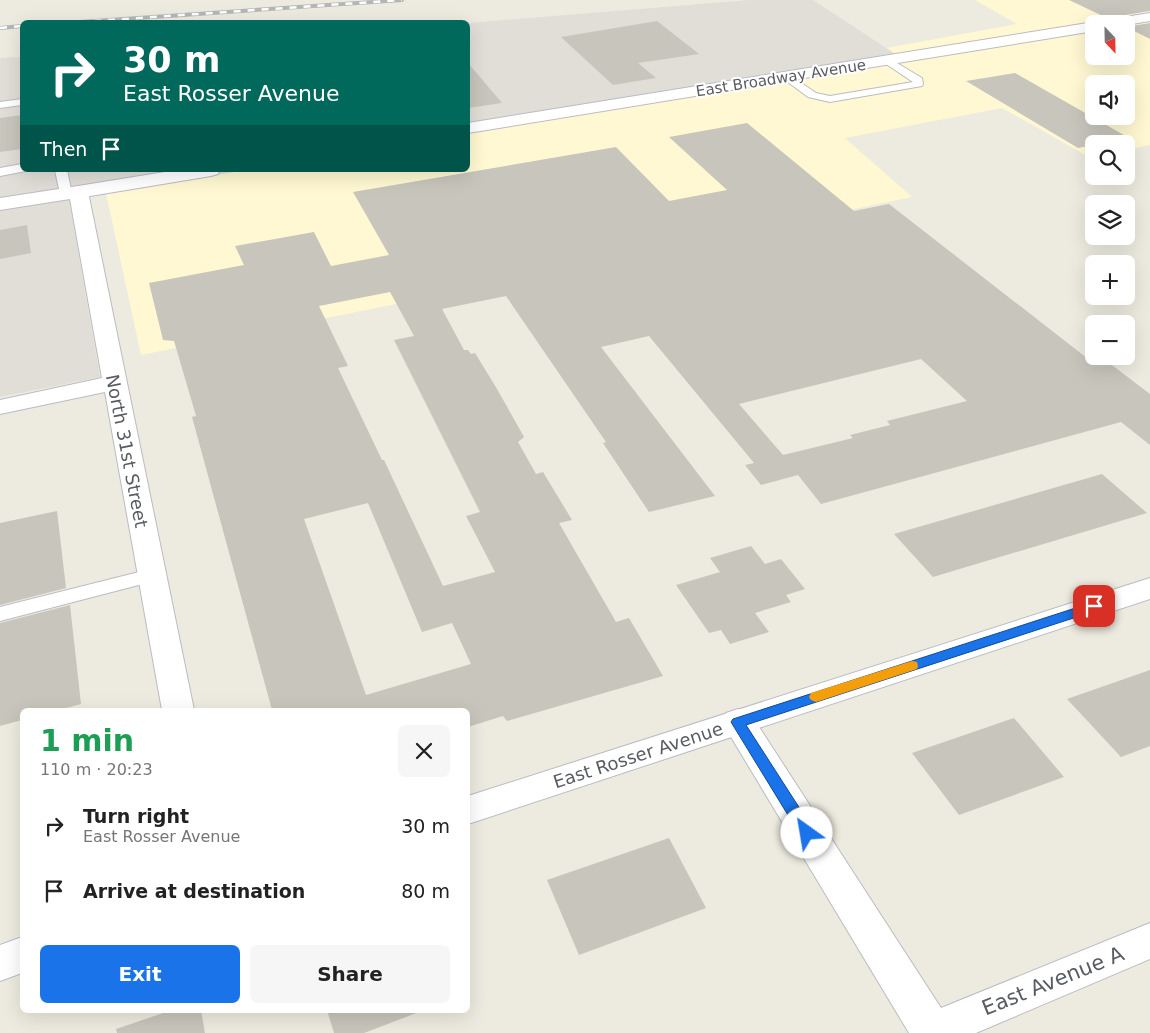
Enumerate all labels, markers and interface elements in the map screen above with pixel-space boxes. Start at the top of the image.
north arrow [1085,15,1135,65]
map controls [1085,15,1135,365]
icon: right [40,40,105,105]
text: 30 m [123,40,220,80]
street label: East Broadway Avenue [695,56,867,100]
button: sound [1085,75,1135,125]
text: East Rosser Avenue [123,81,339,106]
icon: arrive [97,135,125,163]
button: search [1085,135,1135,185]
text: Then [40,138,87,160]
button: layers [1085,195,1135,245]
button: + [1085,255,1135,305]
button: − [1085,315,1135,365]
street label: North 31st Street [102,373,152,529]
pin [1073,585,1115,627]
icon: arrive [1080,592,1108,620]
street label: East Rosser Avenue [551,718,725,792]
text: 1 min [40,723,134,758]
button: close [398,725,450,777]
text: 110 m · 20:23 [40,760,153,779]
text: Turn right [83,805,189,827]
position arrow [780,806,832,858]
icon: right [40,812,68,840]
text: 30 m [401,815,450,837]
text: East Rosser Avenue [83,827,240,846]
icon: arrive [40,877,68,905]
text: Arrive at destination [83,880,305,902]
text: 80 m [401,880,450,902]
street label: East Avenue A [978,941,1128,1020]
button: Exit [40,945,240,1003]
button: Share [250,945,450,1003]

